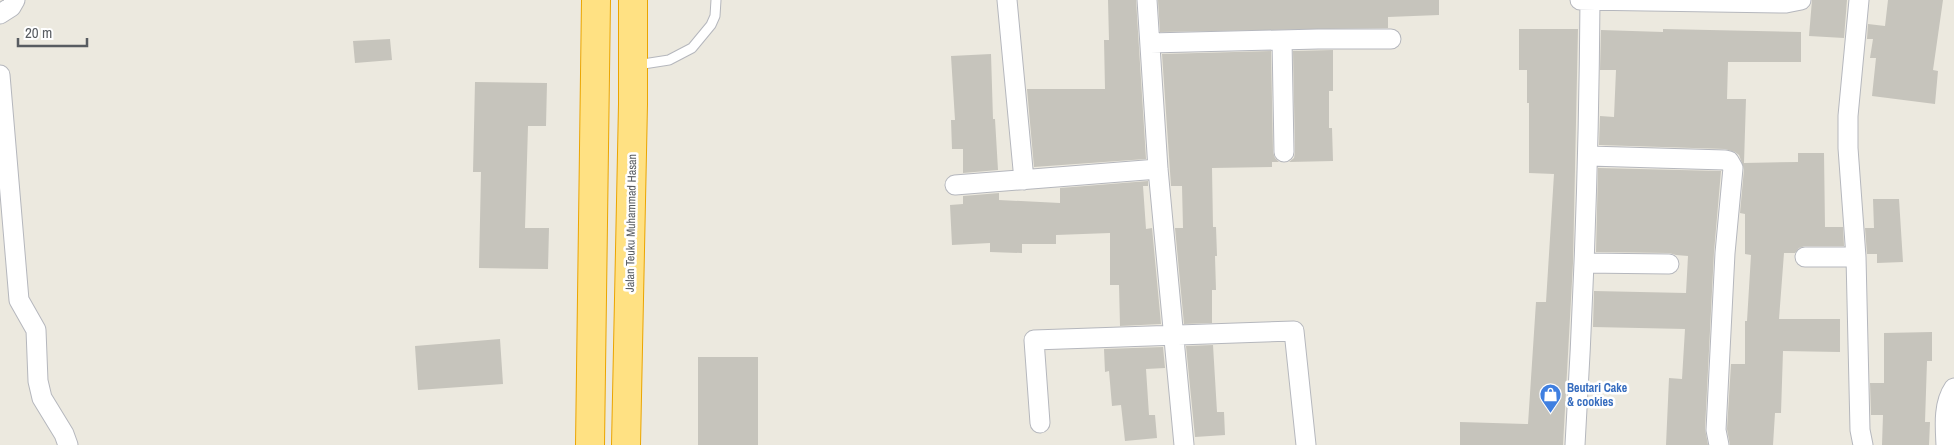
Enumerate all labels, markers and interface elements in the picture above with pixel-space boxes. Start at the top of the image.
scale bar [18,15,86,47]
text: 20 m [25,22,52,43]
street label: Jalan Teuku Muhammad Hasan [622,154,640,292]
place label: Beutari Cake & cookies [1567,380,1628,410]
shop icon: Beutari Cake & cookies [1539,383,1563,414]

